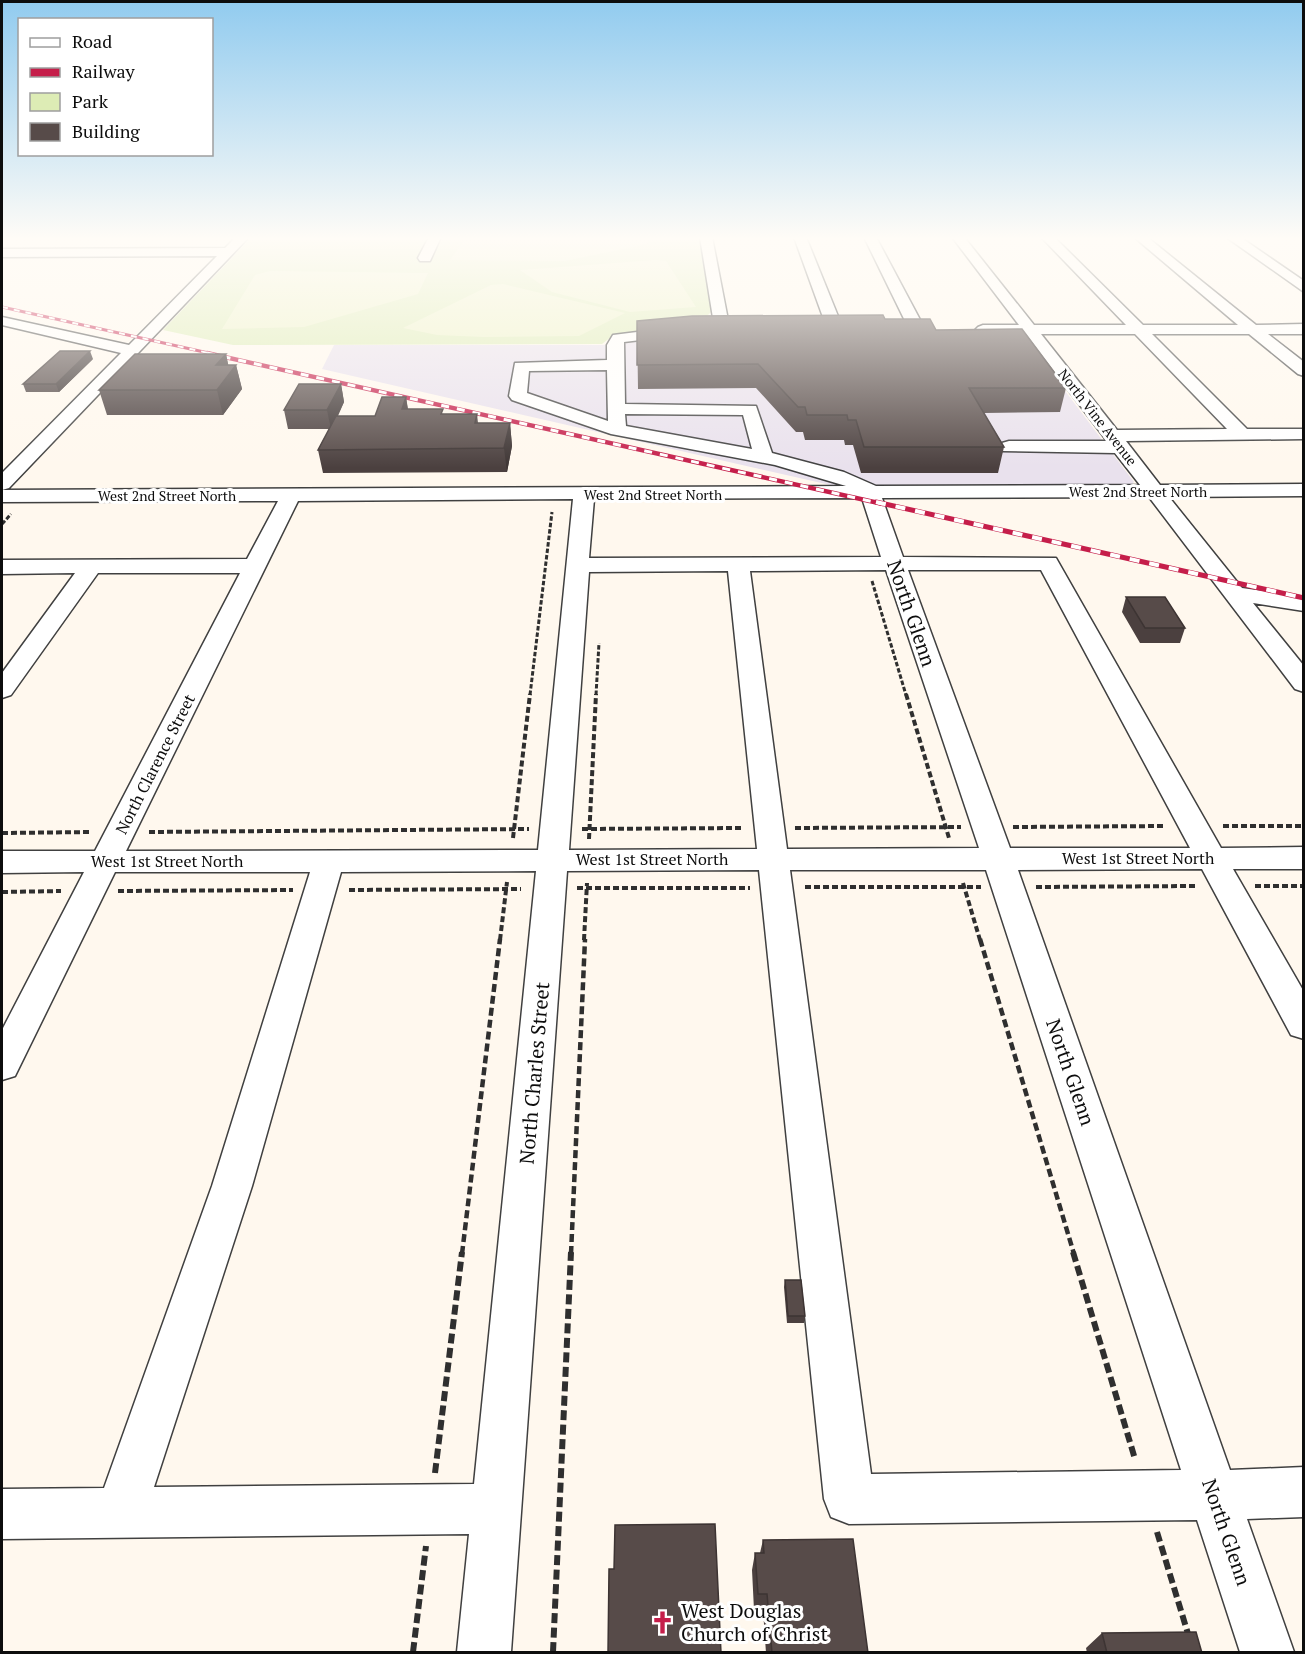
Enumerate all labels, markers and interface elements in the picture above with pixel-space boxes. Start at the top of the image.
legend [18,18,213,156]
text: Road [72,29,112,53]
text: Railway [72,59,136,83]
text: Park [72,89,109,113]
text: Building [72,119,140,143]
street label: North Vine Avenue [1054,365,1142,469]
street label: West 2nd Street North [1069,482,1207,501]
street label: West 2nd Street North [584,485,722,504]
street label: West 2nd Street North [98,486,236,505]
street label: North Glenn [881,556,943,670]
street label: North Clarence Street [110,690,200,838]
street label: West 1st Street North [1062,847,1215,869]
street label: West 1st Street North [576,848,729,870]
street label: West 1st Street North [91,850,244,872]
street label: North Charles Street [513,980,555,1165]
street label: North Glenn [1040,1015,1102,1129]
street label: North Glenn [1196,1475,1258,1589]
place label: West Douglas Church of Christ [681,1597,828,1647]
church icon: West Douglas Church of Christ [650,1609,676,1635]

